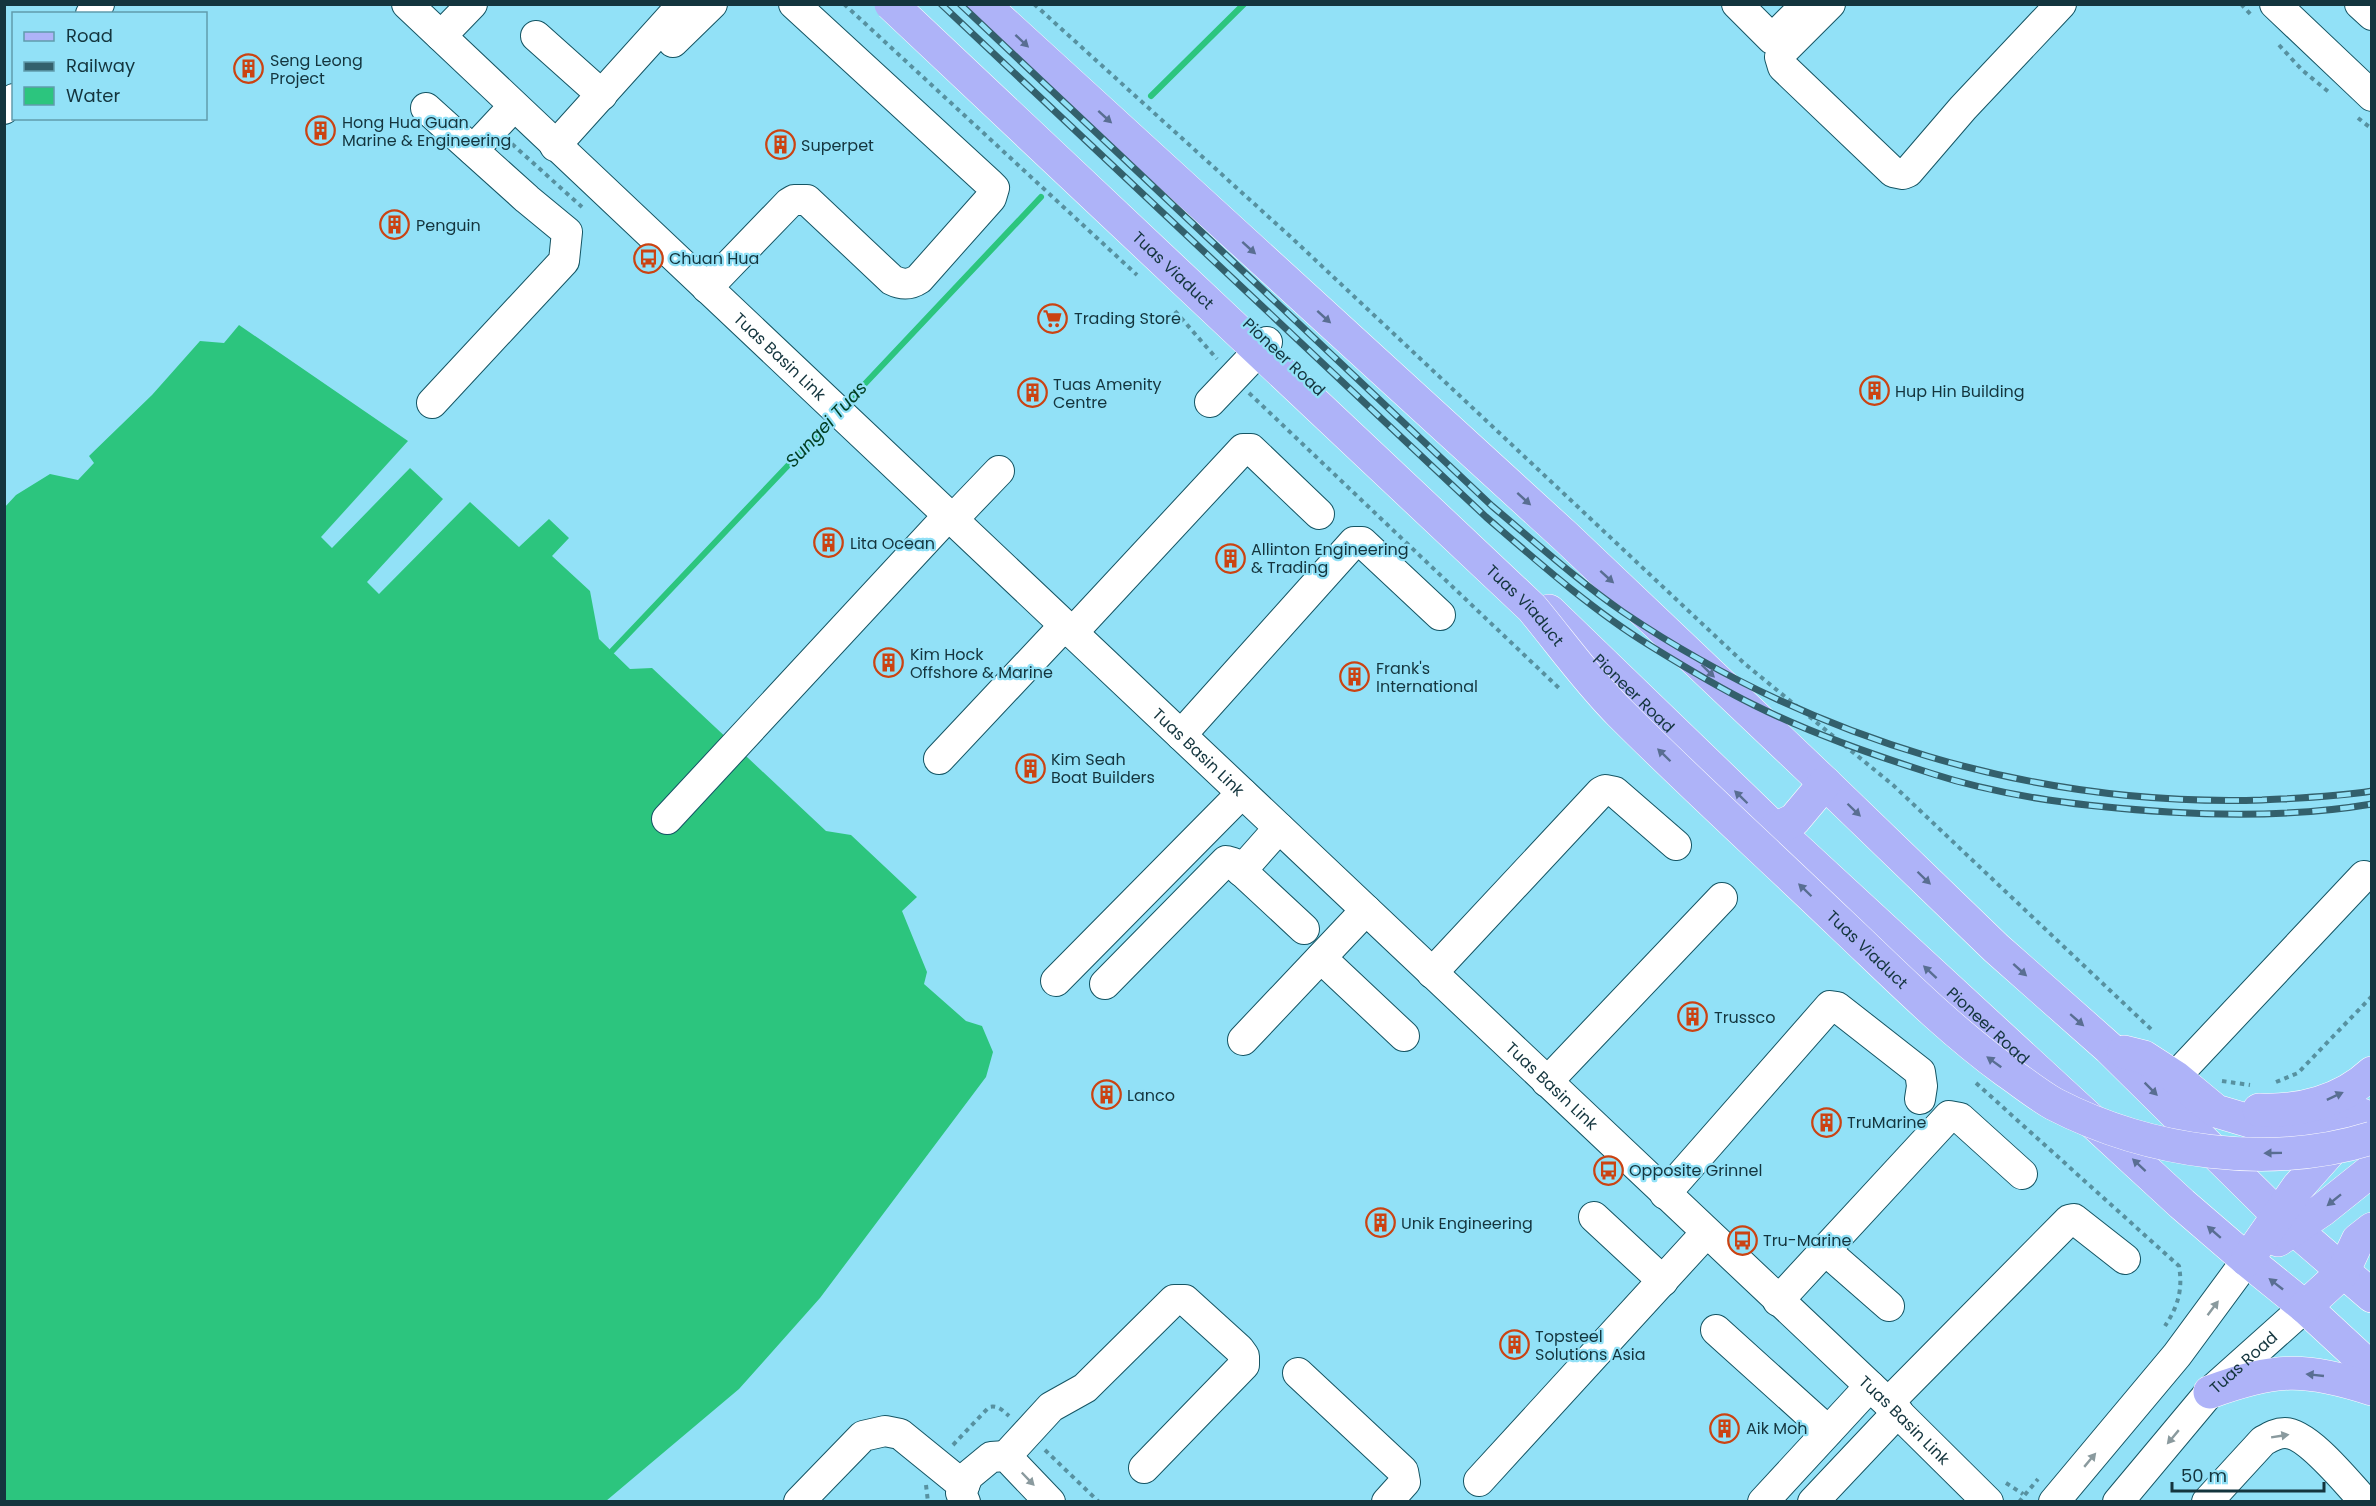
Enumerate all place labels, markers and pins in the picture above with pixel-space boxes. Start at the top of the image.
place label: Seng Leong Project [270,49,363,90]
building icon: Seng Leong Project [233,53,265,85]
place label: Hong Hua Guan Marine & Engineering [342,111,511,152]
building icon: Hong Hua Guan Marine & Engineering [305,115,337,147]
building icon: Superpet [764,129,796,161]
place label: Superpet [801,134,874,157]
building icon: Penguin [379,209,411,241]
place label: Penguin [416,214,481,237]
bus stop icon: Chuan Hua [632,242,664,274]
place label: Chuan Hua [669,247,759,270]
supermarket icon: Trading Store [1037,302,1069,334]
place label: Trading Store [1074,307,1181,330]
place label: Tuas Amenity Centre [1053,373,1162,414]
building icon: Hup Hin Building [1858,375,1890,407]
building icon: Tuas Amenity Centre [1016,377,1048,409]
place label: Hup Hin Building [1895,380,2025,403]
building icon: Lita Ocean [813,527,845,559]
place label: Lita Ocean [850,532,935,555]
place label: Allinton Engineering & Trading [1251,538,1409,579]
building icon: Allinton Engineering & Trading [1214,542,1246,574]
place label: Kim Hock Offshore & Marine [910,643,1053,684]
building icon: Kim Hock Offshore & Marine [873,647,905,679]
place label: Frank's International [1376,657,1478,698]
building icon: Frank's International [1339,661,1371,693]
place label: Kim Seah Boat Builders [1051,748,1155,789]
building icon: Kim Seah Boat Builders [1014,752,1046,784]
building icon: Trussco [1677,1001,1709,1033]
place label: Trussco [1714,1006,1776,1029]
building icon: Lanco [1090,1079,1122,1111]
place label: Lanco [1127,1084,1175,1107]
building icon: TruMarine [1810,1106,1842,1138]
place label: TruMarine [1847,1111,1927,1134]
bus stop icon: Opposite Grinnel [1592,1154,1624,1186]
place label: Opposite Grinnel [1629,1159,1762,1182]
building icon: Unik Engineering [1364,1207,1396,1239]
place label: Unik Engineering [1401,1212,1533,1235]
bus stop icon: Tru-Marine [1726,1224,1758,1256]
place label: Tru-Marine [1763,1229,1851,1252]
place label: Topsteel Solutions Asia [1535,1325,1646,1366]
building icon: Topsteel Solutions Asia [1498,1329,1530,1361]
building icon: Aik Moh [1709,1412,1741,1444]
place label: Aik Moh [1746,1417,1808,1440]

